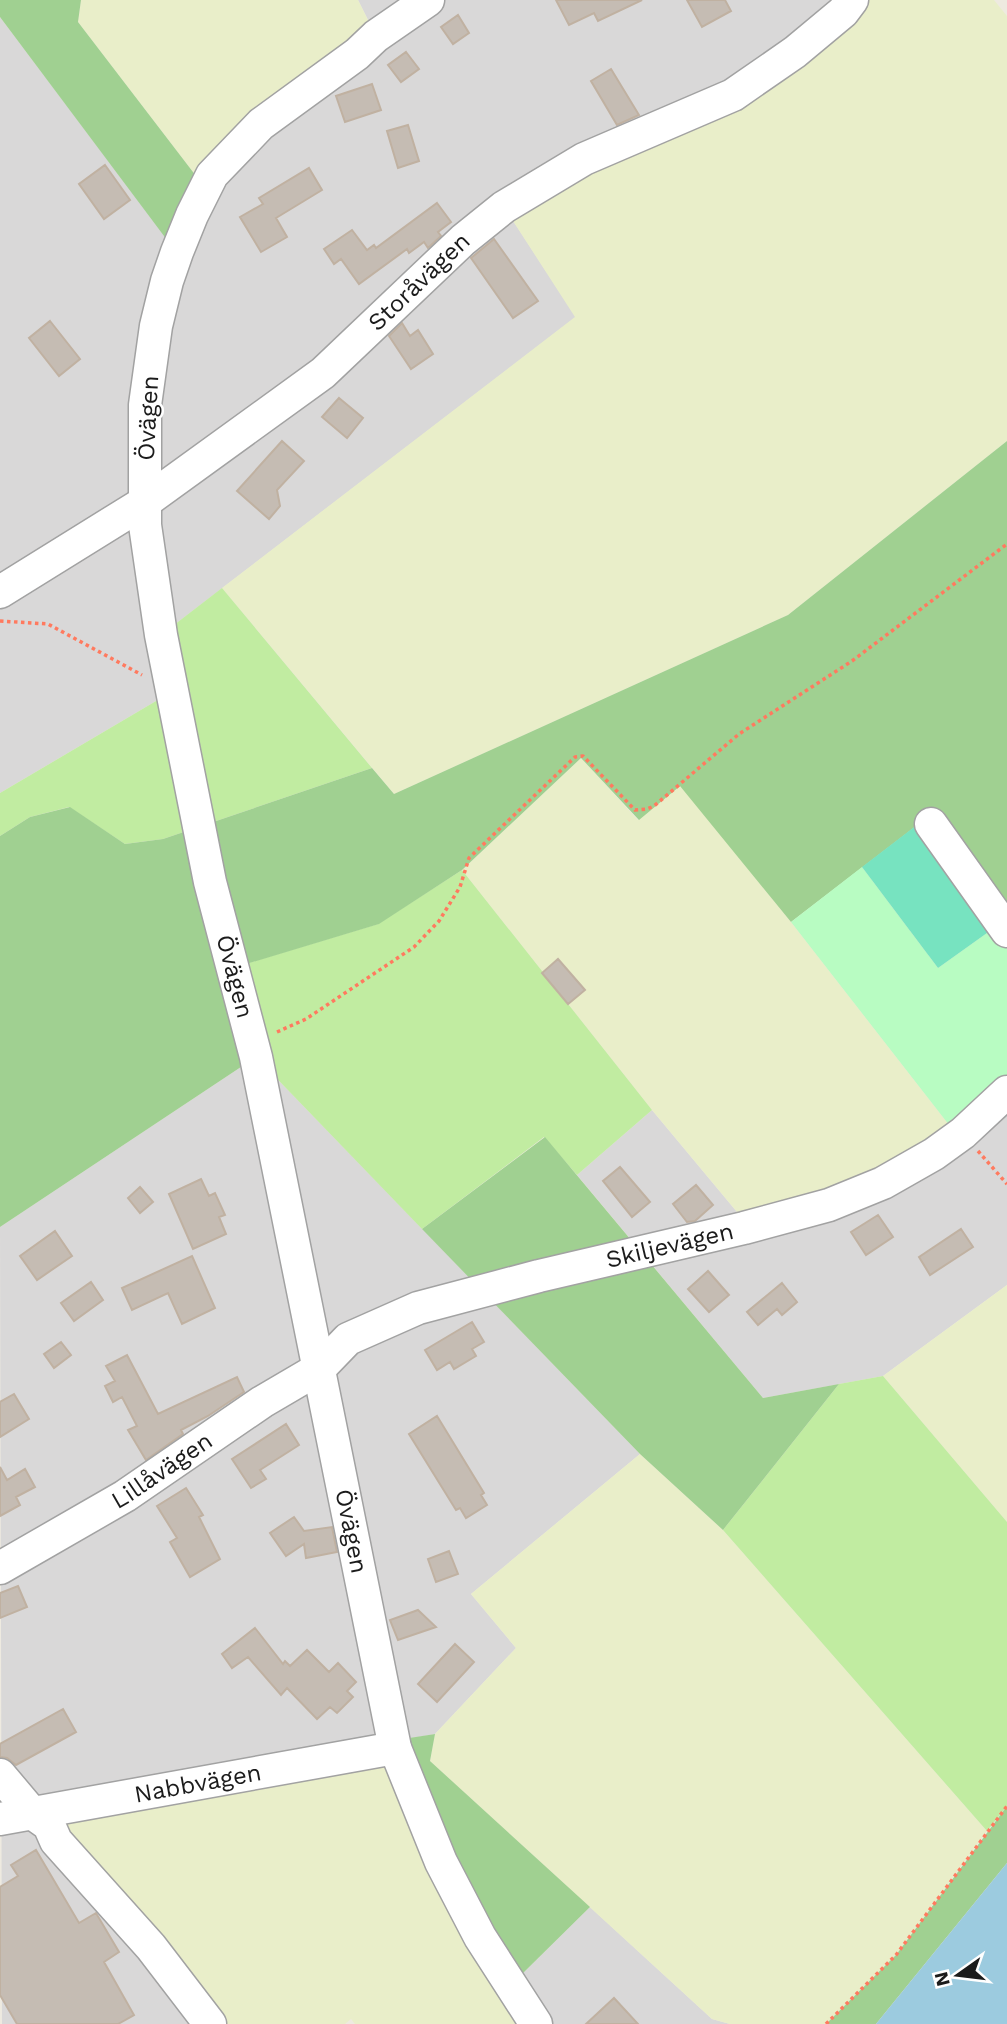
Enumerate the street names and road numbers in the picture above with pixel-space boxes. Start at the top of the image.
street label: Storåvägen [362,227,476,337]
street label: Övägen [132,375,164,461]
street label: Övägen [210,932,259,1021]
street label: Skiljevägen [603,1217,736,1274]
street label: Lillåvägen [107,1426,218,1515]
street label: Övägen [329,1487,374,1576]
street label: Nabbvägen [132,1758,264,1809]

